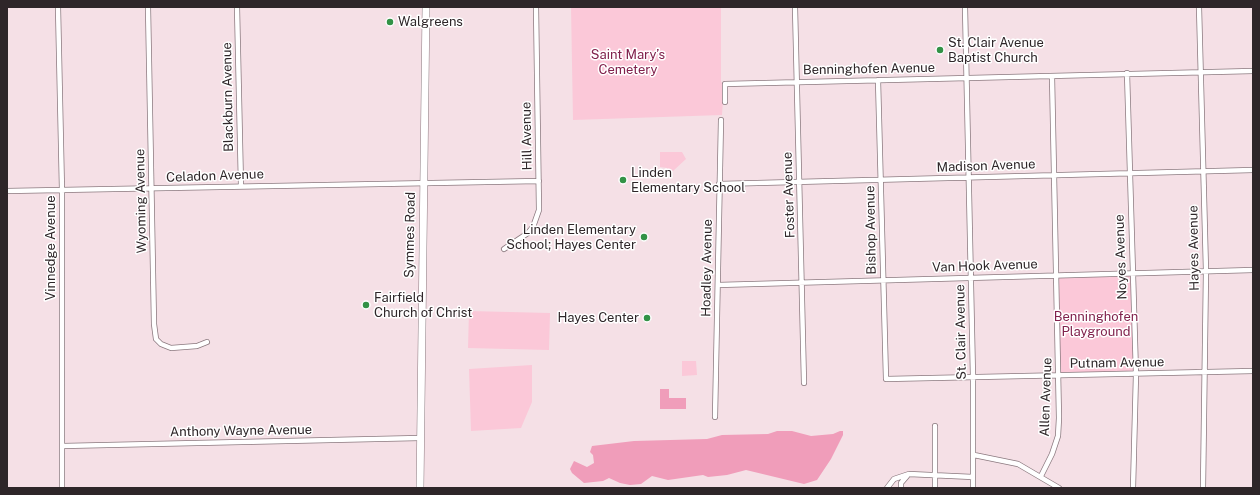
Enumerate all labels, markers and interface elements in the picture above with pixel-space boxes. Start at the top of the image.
place label: Walgreens [398,14,463,30]
marker: Walgreens [385,17,395,27]
place label: St. Clair Avenue Baptist Church [948,35,1044,66]
street label: Blackburn Avenue [219,42,237,152]
marker: St. Clair Avenue Baptist Church [935,45,945,55]
park label: Saint Mary’s Cemetery [591,47,665,78]
street label: Benninghofen Avenue [803,60,935,78]
street label: Hill Avenue [519,101,535,171]
street label: Wyoming Avenue [132,149,150,253]
street label: Foster Avenue [780,152,798,238]
street label: Madison Avenue [936,156,1036,176]
place label: Linden Elementary School [631,165,745,196]
street label: Celadon Avenue [166,166,264,186]
marker: Linden Elementary School [618,175,628,185]
street label: Bishop Avenue [862,185,880,275]
street label: Symmes Road [401,192,419,278]
street label: Vinnedge Avenue [43,195,59,301]
street label: Hayes Avenue [1185,205,1203,291]
street label: Noyes Avenue [1112,214,1130,300]
street label: Hoadley Avenue [698,219,716,317]
place label: Linden Elementary School; Hayes Center [506,222,636,253]
marker: Linden Elementary School; Hayes Center [639,232,649,242]
street label: Van Hook Avenue [932,256,1038,276]
street label: St. Clair Avenue [952,284,970,380]
place label: Fairfield Church of Christ [374,290,472,321]
marker: Fairfield Church of Christ [361,300,371,310]
park label: Benninghofen Playground [1054,309,1138,340]
place label: Hayes Center [557,310,639,326]
marker: Hayes Center [642,313,652,323]
street label: Putnam Avenue [1070,354,1164,372]
street label: Allen Avenue [1037,357,1055,437]
street label: Anthony Wayne Avenue [170,422,312,440]

